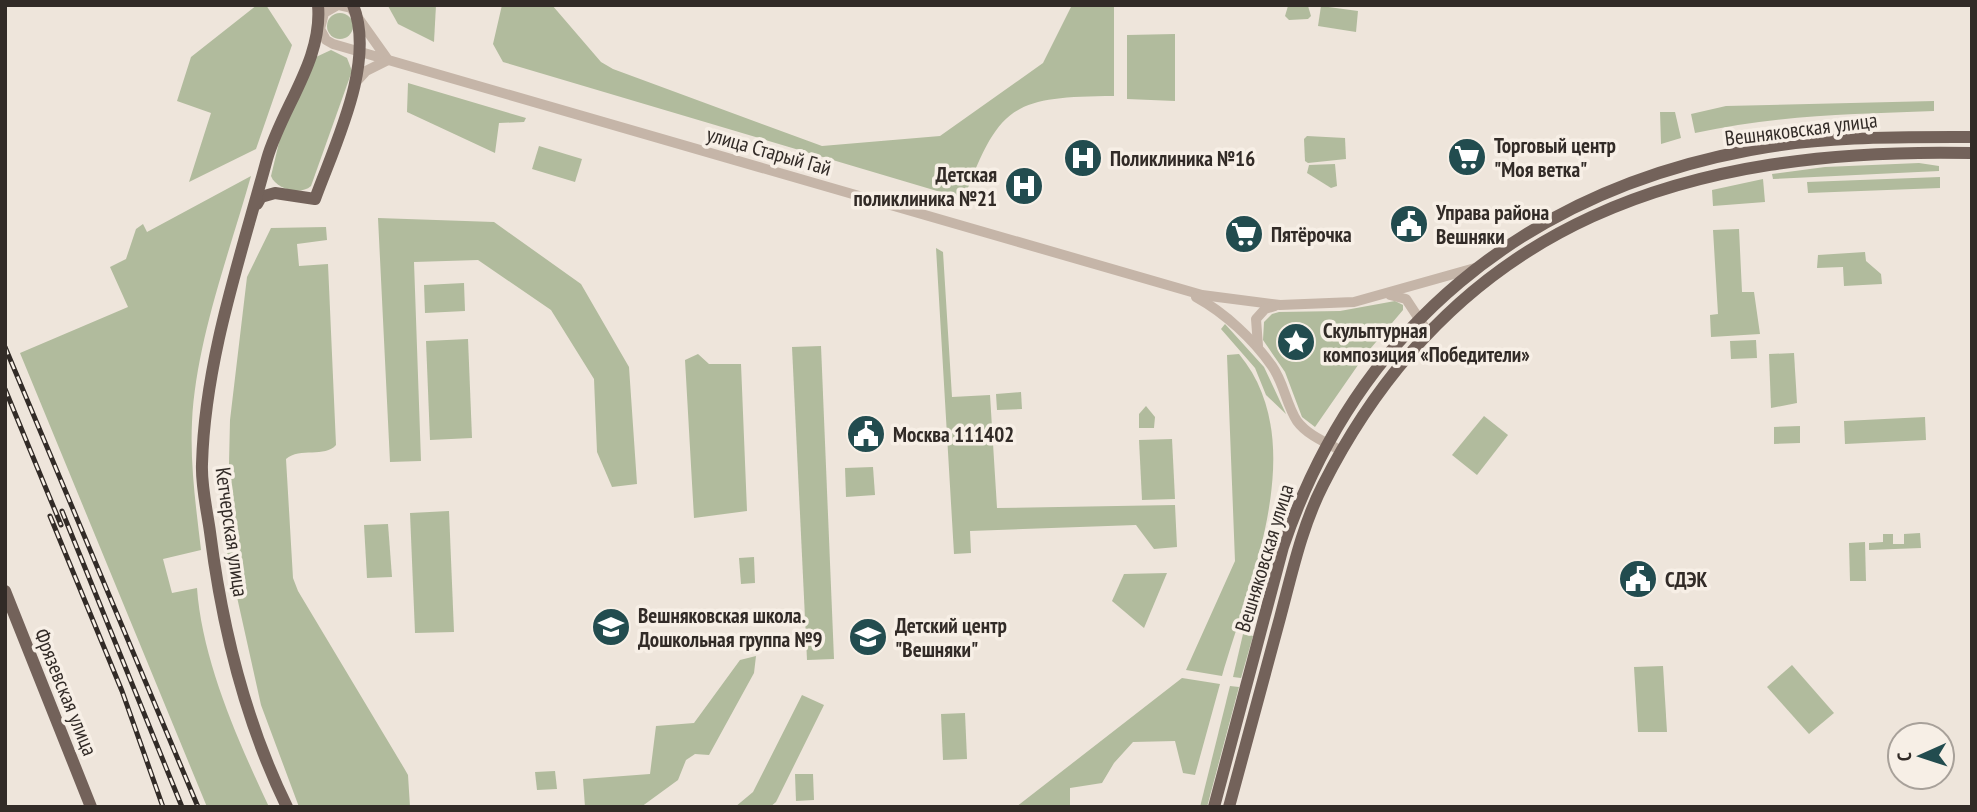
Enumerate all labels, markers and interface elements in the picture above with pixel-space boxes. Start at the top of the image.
street label: Вешняковская улица [1723,106,1879,152]
street label: улица Старый Гай [704,120,834,182]
place label: Торговый центр "Моя ветка" [1494,132,1616,183]
supermarket icon: Торговый центр "Моя ветка" [1446,136,1488,178]
hospital icon: Поликлиника №16 [1062,137,1104,179]
place label: Поликлиника №16 [1110,145,1255,172]
place label: Детская поликлиника №21 [854,161,997,212]
hospital icon: Детская поликлиника №21 [1003,165,1045,207]
place label: Управа района Вешняки [1435,199,1549,250]
public building icon: Управа района Вешняки [1388,203,1430,245]
supermarket icon: Пятёрочка [1223,213,1265,255]
place label: Пятёрочка [1271,221,1352,248]
place label: Скульптурная композиция «Победители» [1323,317,1530,368]
place icon: Скульптурная композиция «Победители» [1275,321,1317,363]
public building icon: Москва 111402 [845,413,887,455]
place label: Москва 111402 [893,421,1014,448]
street label: Кетчерская улица [210,466,254,598]
street label: Вешняковская улица [1229,481,1299,635]
public building icon: СДЭК [1617,558,1659,600]
place label: СДЭК [1665,566,1708,593]
place label: Вешняковская школа. Дошкольная группа №9 [638,602,822,653]
school or university icon: Вешняковская школа. Дошкольная группа №9 [590,606,632,648]
place label: Детский центр "Вешняки" [895,612,1007,663]
school or university icon: Детский центр "Вешняки" [847,616,889,658]
street label: Фрязевская улица [28,625,104,759]
north arrow [1886,721,1956,791]
text: С [1892,752,1916,762]

